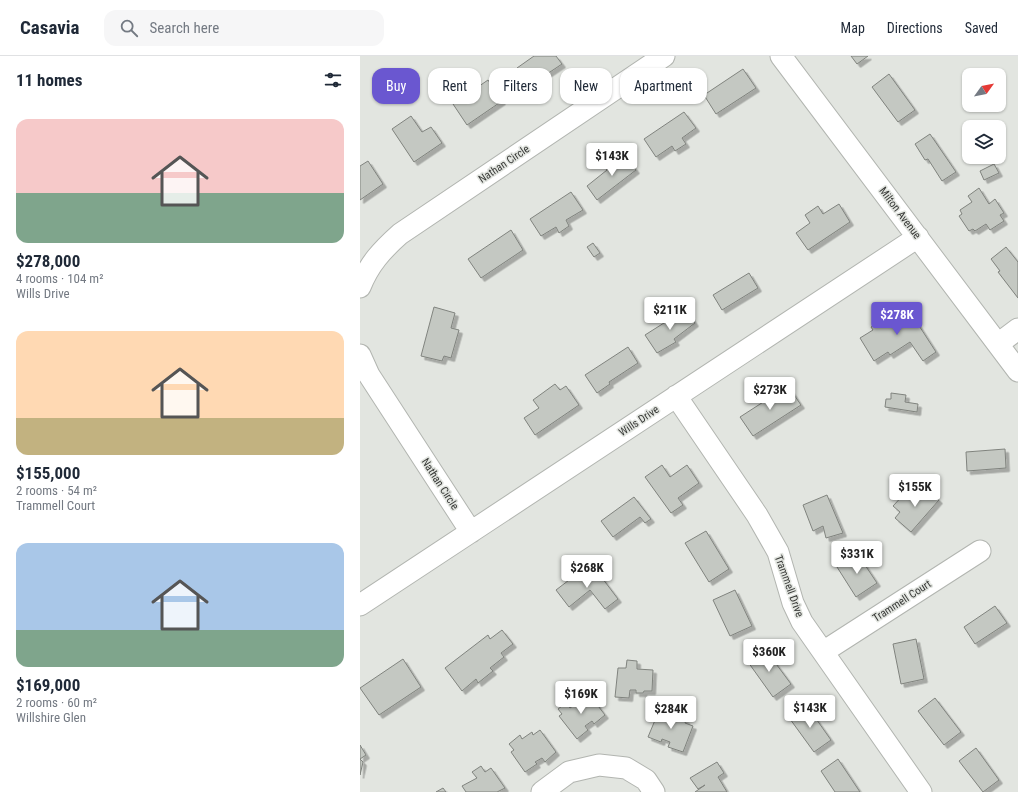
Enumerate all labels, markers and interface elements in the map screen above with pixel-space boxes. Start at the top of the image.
search box [104,10,384,46]
text: Casavia [20,16,80,39]
icon: search [118,17,140,39]
text: Search here [150,19,219,37]
text: Map [841,20,865,36]
text: Directions [887,20,943,36]
text: Saved [965,20,998,36]
chip: Buy [372,68,420,104]
chip: Rent [428,68,481,104]
chip: Filters [489,68,552,104]
chip: New [560,68,612,104]
chip: Apartment [620,68,707,104]
north arrow [962,68,1006,112]
map controls [962,68,1006,164]
icon: filters [322,69,344,91]
text: 11 homes [16,70,82,90]
button: layers [962,120,1006,164]
street label: Nathan Circle [476,142,532,186]
pin: $143K [584,143,640,177]
icon: home [144,145,216,217]
text: $143K [595,148,629,163]
street label: Milton Avenue [876,185,924,241]
text: $278,000 [16,251,80,271]
text: 4 rooms · 104 m² [16,271,103,286]
text: Wills Drive [16,286,70,301]
pin: $211K [642,297,698,331]
text: $211K [653,302,687,317]
pin: $278K [869,302,925,336]
text: $278K [880,307,914,322]
icon: home [144,357,216,429]
pin: $273K [742,377,798,411]
text: $273K [753,382,787,397]
street label: Wills Drive [617,403,661,439]
street label: Nathan Circle [419,456,461,512]
text: $155,000 [16,463,80,483]
pin: $155K [887,474,943,508]
text: $155K [898,479,932,494]
text: 2 rooms · 54 m² [16,483,97,498]
text: Trammell Court [16,498,95,513]
pin: $331K [829,541,885,575]
text: $331K [840,546,874,561]
street label: Trammell Drive [772,553,806,619]
pin: $268K [559,555,615,589]
text: $268K [570,560,604,575]
icon: home [144,569,216,641]
street label: Trammell Court [870,577,934,625]
pin: $360K [741,639,797,673]
text: $360K [752,644,786,659]
text: $169,000 [16,675,80,695]
pin: $169K [553,681,609,715]
text: $169K [564,686,598,701]
text: 2 rooms · 60 m² [16,695,97,710]
pin: $143K [782,695,838,729]
pin: $284K [643,696,699,730]
text: $143K [793,700,827,715]
text: $284K [654,701,688,716]
text: Willshire Glen [16,710,86,725]

